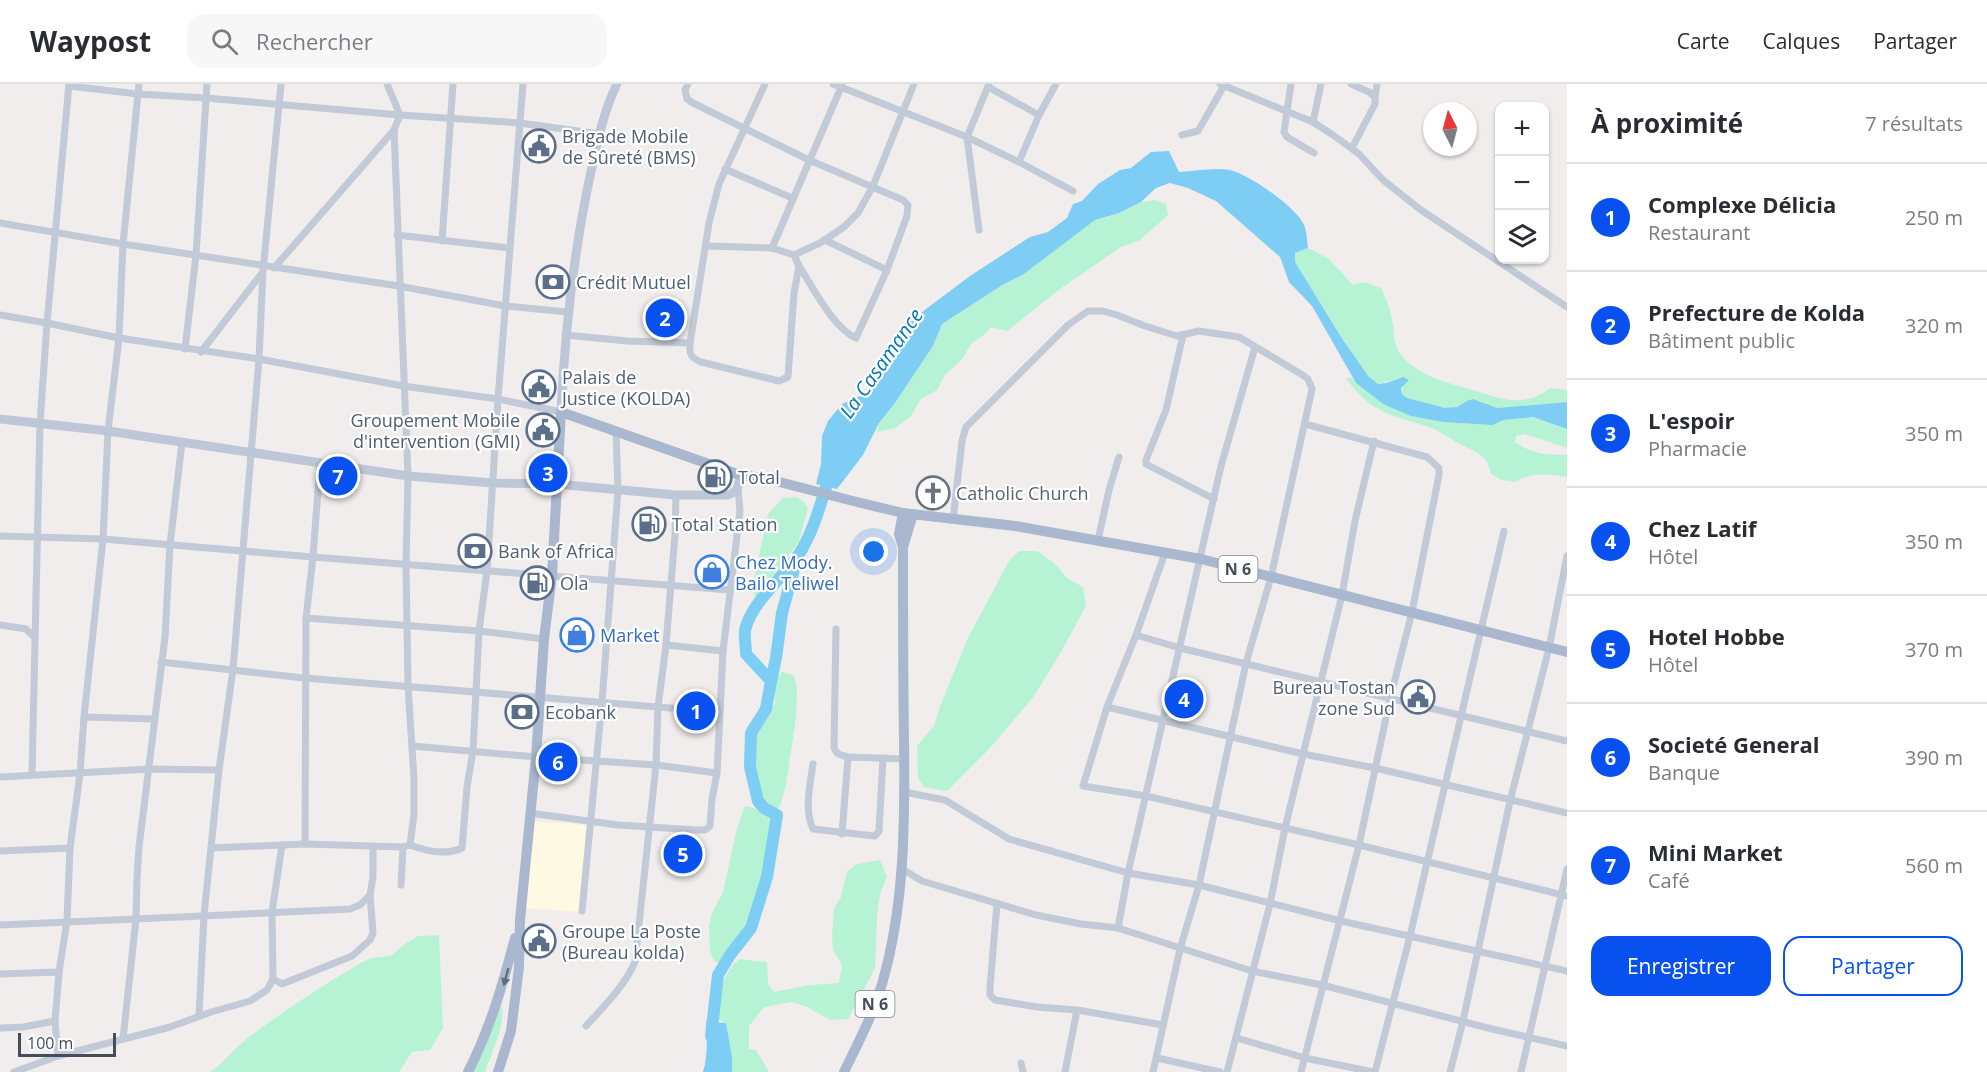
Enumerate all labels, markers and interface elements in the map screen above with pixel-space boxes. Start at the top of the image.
search box [187,14,607,68]
text: Waypost [30,22,151,60]
icon: search [208,25,241,58]
text: Rechercher [256,26,373,56]
text: Carte [1677,27,1729,55]
text: Calques [1762,27,1840,55]
text: Partager [1873,27,1957,55]
north arrow [1423,102,1477,156]
map controls [1495,102,1549,264]
button: + [1495,102,1549,156]
text: À proximité [1591,105,1743,141]
text: 7 résultats [1865,110,1963,137]
place label: Brigade Mobile de Sûreté (BMS) [562,124,696,169]
public building icon: Brigade Mobile de Sûreté (BMS) [521,128,557,164]
button: − [1495,156,1549,210]
text: Complexe Délicia [1648,189,1836,219]
text: 1 [1605,204,1616,231]
text: 250 m [1905,204,1963,231]
button: layers [1495,210,1549,264]
text: Restaurant [1648,219,1750,246]
bank icon: Crédit Mutuel [535,264,571,300]
place label: Crédit Mutuel [576,270,691,294]
pin: 2 [646,296,684,340]
text: Prefecture de Kolda [1648,297,1865,327]
water label: La Casamance [833,303,929,423]
text: 2 [1605,312,1616,339]
text: 320 m [1905,312,1963,339]
text: Bâtiment public [1648,327,1795,354]
place label: Palais de Justice (KOLDA) [560,365,690,410]
public building icon: Palais de Justice (KOLDA) [521,369,557,405]
text: L'espoir [1648,405,1734,435]
place label: Groupement Mobile d'intervention (GMI) [350,408,520,453]
public building icon: Groupement Mobile d'intervention (GMI) [525,412,561,448]
text: 3 [1605,420,1616,447]
text: 350 m [1905,420,1963,447]
text: Pharmacie [1648,435,1747,462]
pin: 3 [528,450,568,496]
pin: 7 [318,454,358,498]
fuel station icon: Total [697,459,733,495]
place label: Total [738,465,780,489]
church icon: Catholic Church [915,475,951,511]
place label: Catholic Church [956,481,1088,505]
fuel station icon: Total Station [631,506,667,542]
place label: Total Station [672,512,778,536]
text: Chez Latif [1648,513,1756,543]
text: 4 [1605,528,1616,555]
text: 350 m [1905,528,1963,555]
bank icon: Bank of Africa [457,533,493,569]
your location [859,537,888,566]
place label: Bank of Africa [498,539,614,563]
text: Hôtel [1648,543,1698,570]
place label: Chez Mody. Bailo Teliwel [735,550,839,595]
shop icon: Chez Mody. Bailo Teliwel [694,554,730,590]
road number: N 6 [1218,556,1258,582]
fuel station icon: Ola [519,565,555,601]
place label: Ola [560,571,589,595]
shop icon: Market [559,617,595,653]
text: Hotel Hobbe [1648,621,1785,651]
place label: Market [600,623,660,647]
text: 5 [1605,636,1616,663]
text: 370 m [1905,636,1963,663]
text: Hôtel [1648,651,1698,678]
place label: Bureau Tostan zone Sud [1272,675,1395,720]
pin: 4 [1164,676,1204,722]
public building icon: Bureau Tostan zone Sud [1400,679,1436,715]
pin: 1 [676,688,716,734]
bank icon: Ecobank [504,694,540,730]
place label: Ecobank [545,700,617,724]
text: Societé General [1648,729,1819,759]
pin: 6 [538,740,578,784]
text: 6 [1605,744,1616,771]
text: 390 m [1905,744,1963,771]
text: Banque [1648,759,1720,786]
pin: 5 [664,832,702,876]
text: Mini Market [1648,837,1783,867]
text: 7 [1605,852,1616,879]
text: 560 m [1905,852,1963,879]
text: Café [1648,867,1690,894]
place label: Groupe La Poste (Bureau kolda) [562,919,701,964]
public building icon: Groupe La Poste (Bureau kolda) [521,923,557,959]
button: Enregistrer [1591,936,1771,996]
button: Partager [1783,936,1963,996]
one-way arrow [500,968,510,986]
road number: N 6 [856,991,894,1017]
scale bar [18,1030,116,1058]
text: 100 m [27,1032,73,1054]

